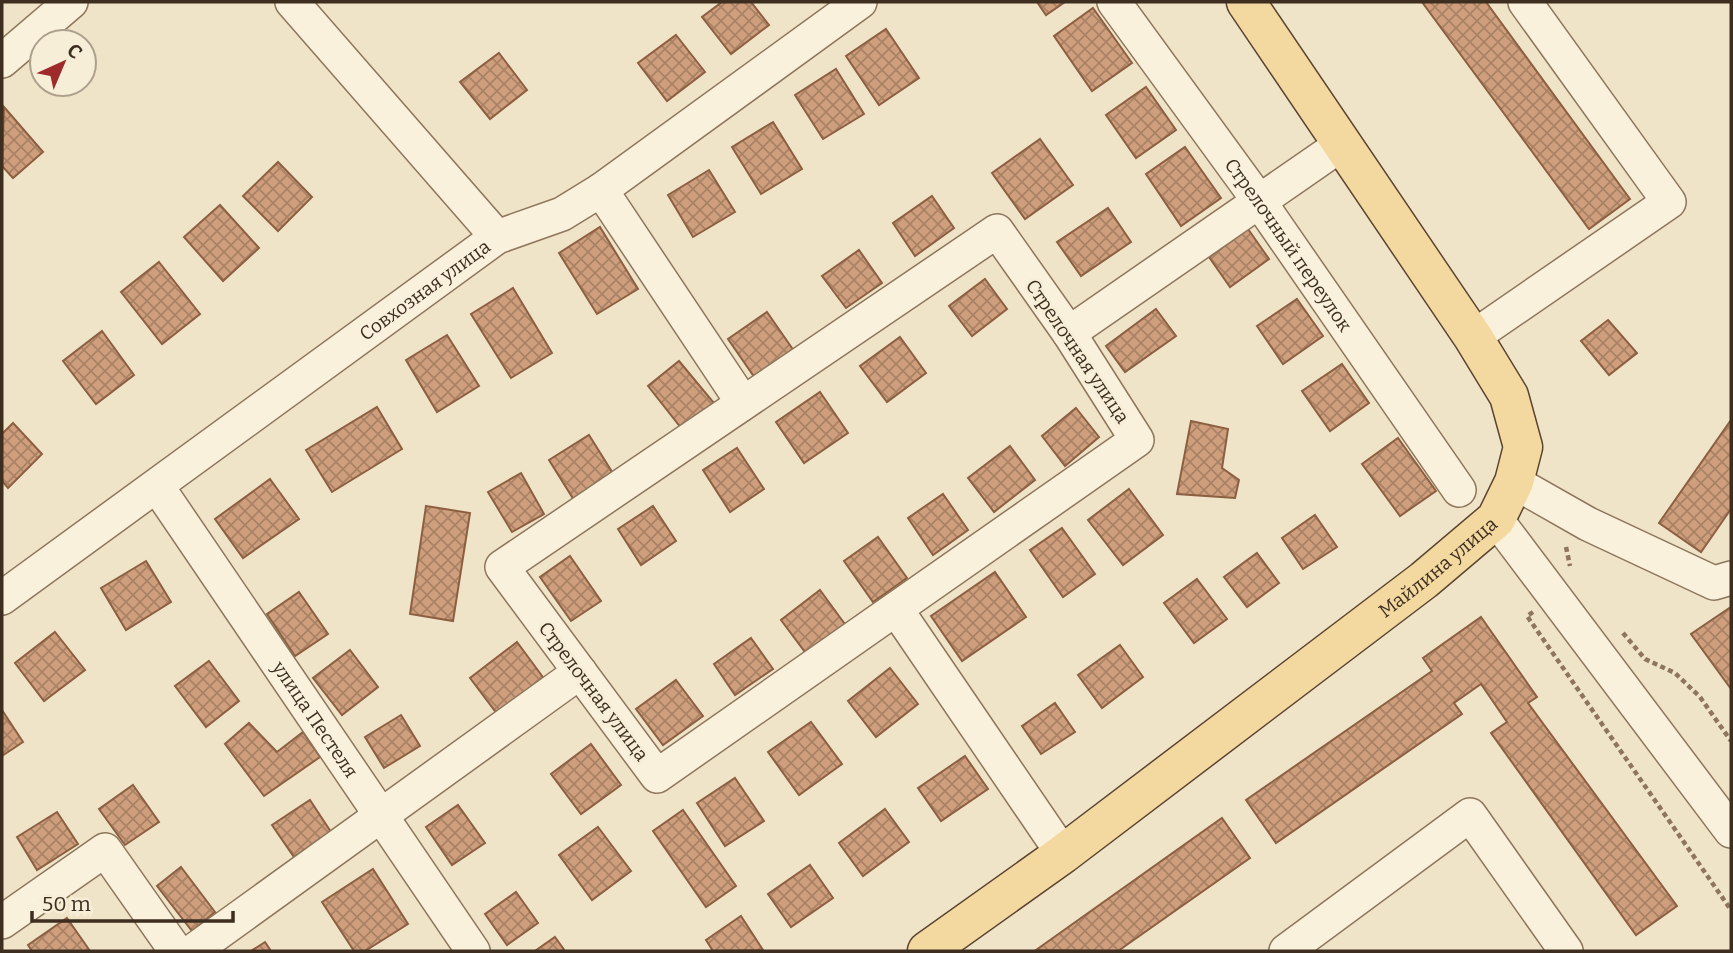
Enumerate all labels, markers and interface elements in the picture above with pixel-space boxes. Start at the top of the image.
north arrow [28,28,98,98]
text: С [62,39,87,64]
street label: Стрелочный переулок [1220,154,1357,337]
street label: Совхозная улица [355,235,495,346]
street label: Стрелочная улица [1021,275,1135,428]
street label: Майлина улица [1374,512,1502,622]
street label: Стрелочная улица [534,617,654,766]
street label: улица Пестеля [267,656,363,782]
scale bar [32,880,233,924]
text: 50 m [42,891,91,917]

